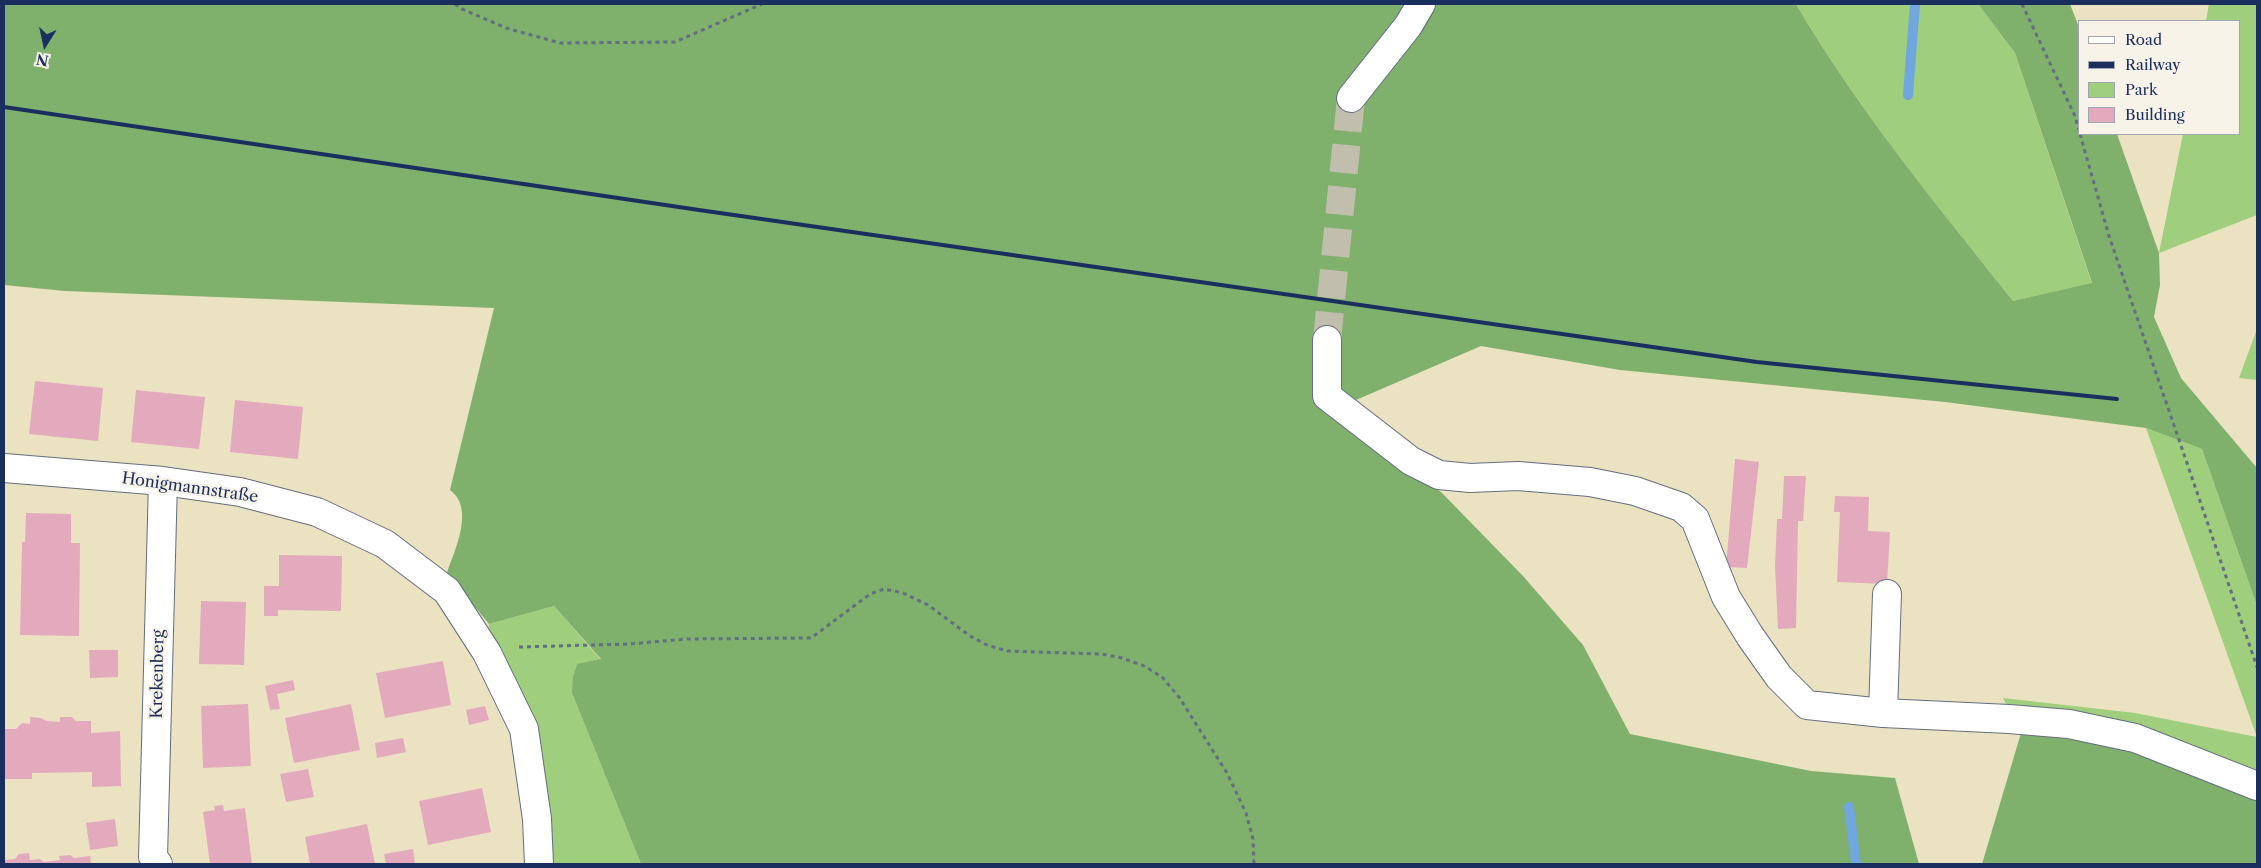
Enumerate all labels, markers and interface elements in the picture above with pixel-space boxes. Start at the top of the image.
north arrow [20,20,70,70]
legend [2078,20,2241,135]
text: Road [2125,30,2162,49]
text: N [35,50,50,70]
text: Railway [2125,55,2181,74]
text: Park [2125,80,2158,99]
text: Building [2125,105,2185,124]
street label: Honigmannstraße [121,469,259,507]
street label: Krekenberg [148,629,168,719]

